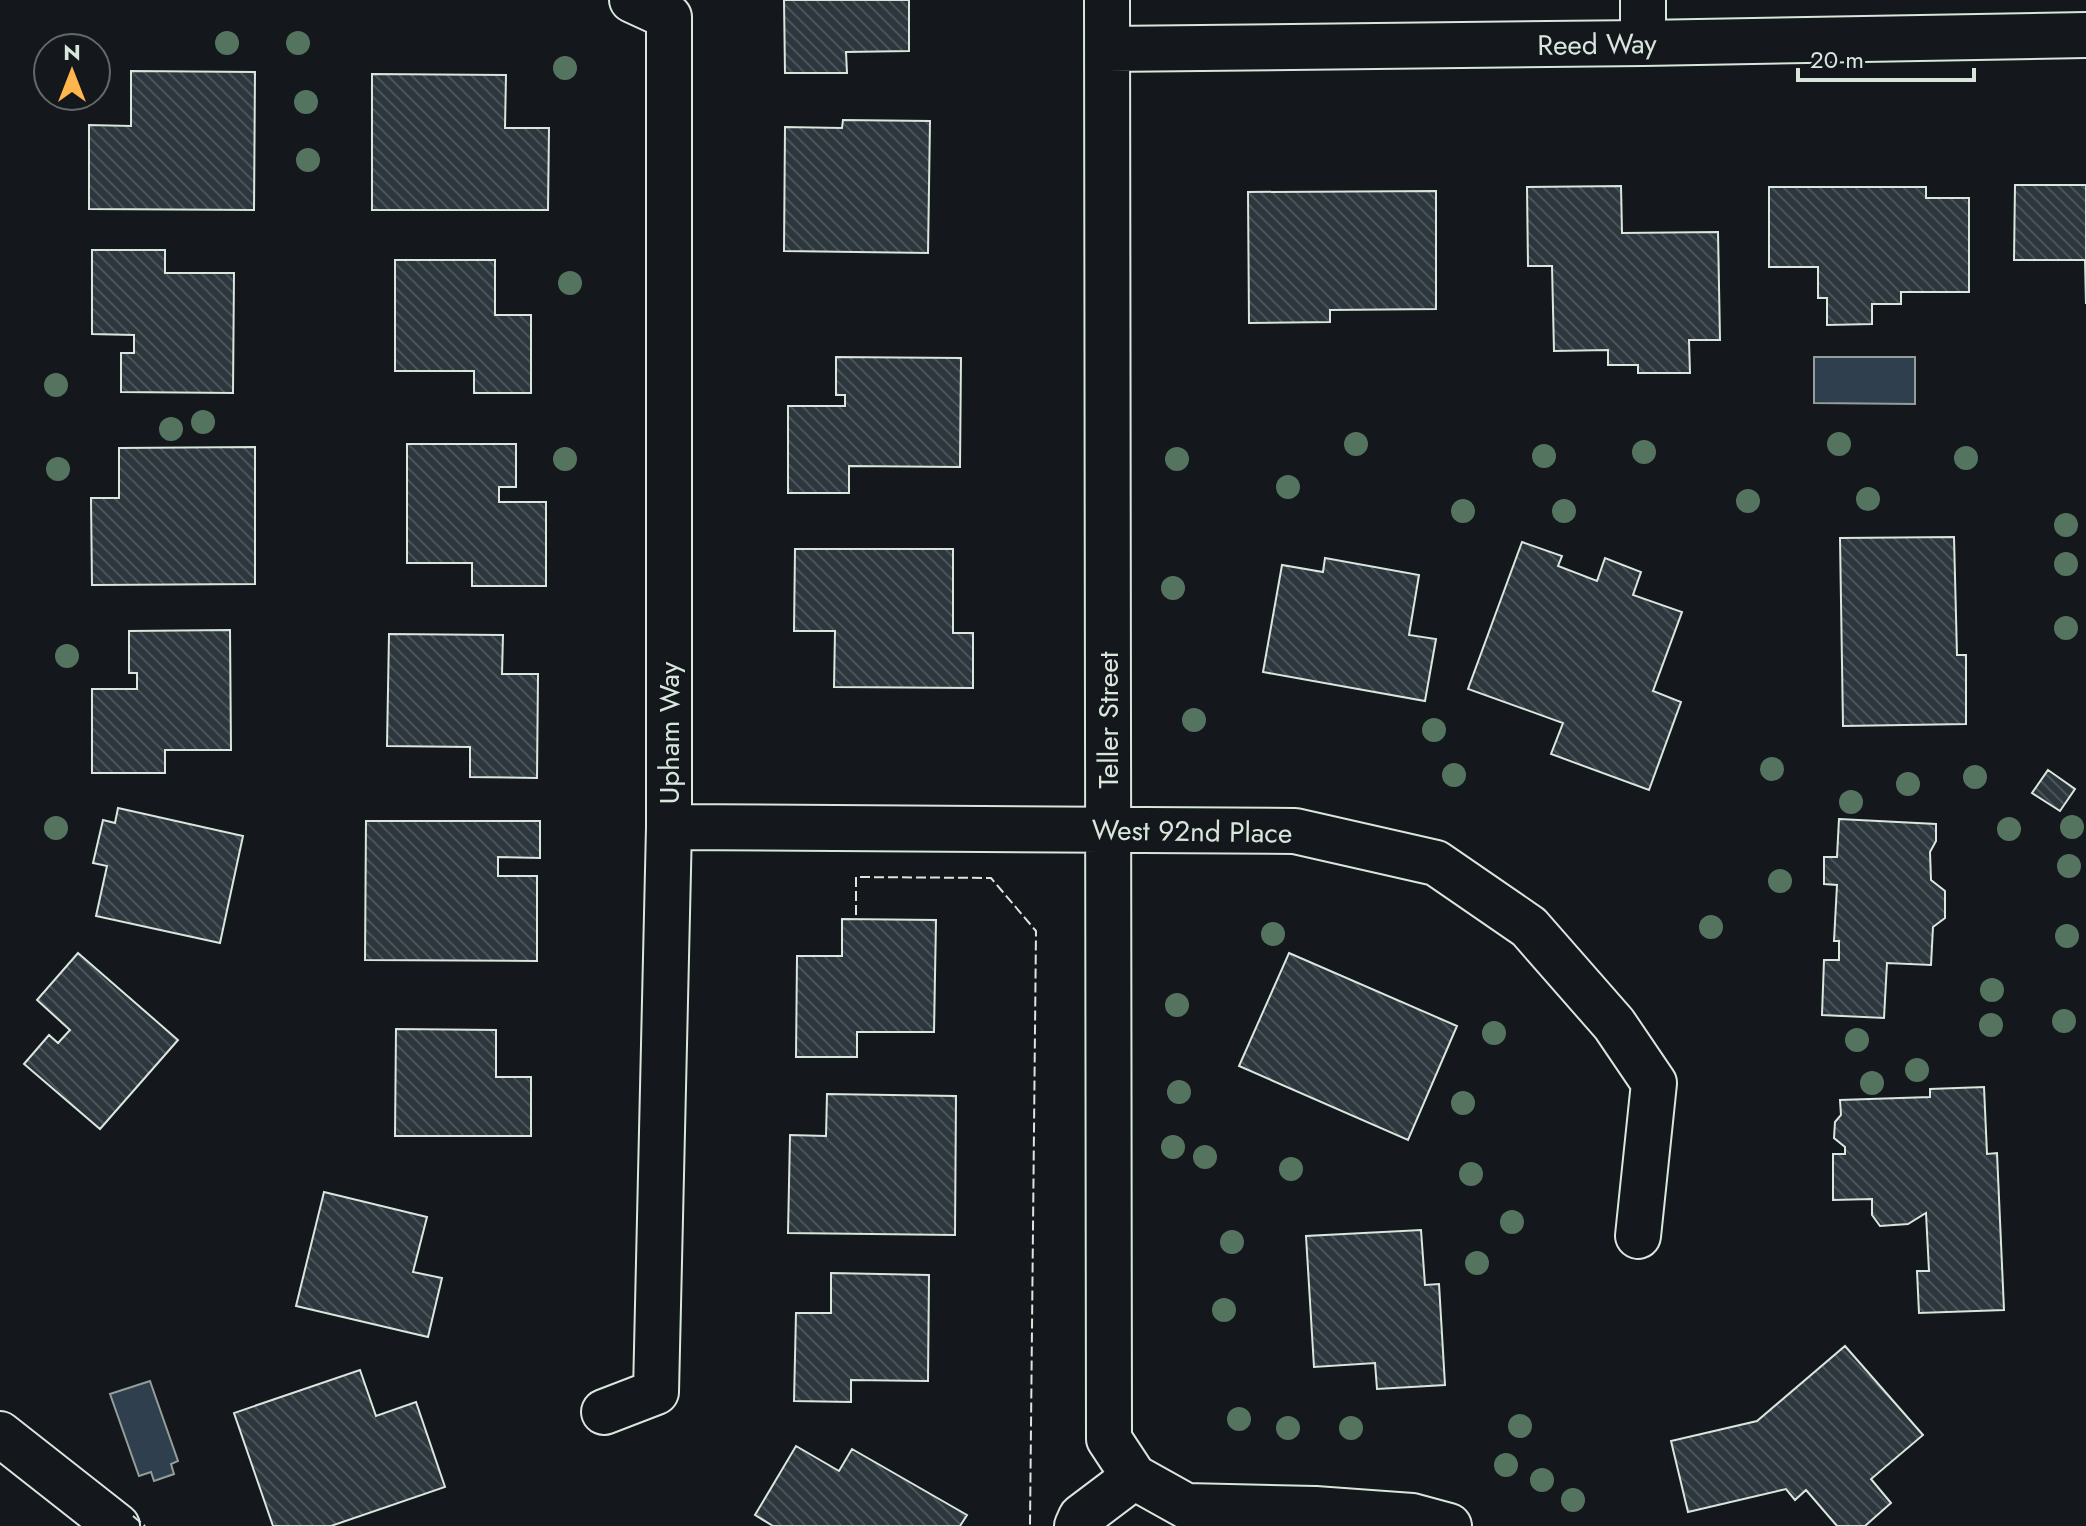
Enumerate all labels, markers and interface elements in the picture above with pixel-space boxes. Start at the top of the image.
street label: Reed Way [1537,23,1658,66]
north arrow [32,32,112,112]
scale bar [1798,32,1974,82]
text: N [63,36,81,68]
text: 20 m [1810,42,1864,77]
street label: Teller Street [1088,651,1129,788]
street label: Upham Way [649,661,690,804]
street label: West 92nd Place [1091,809,1293,854]

